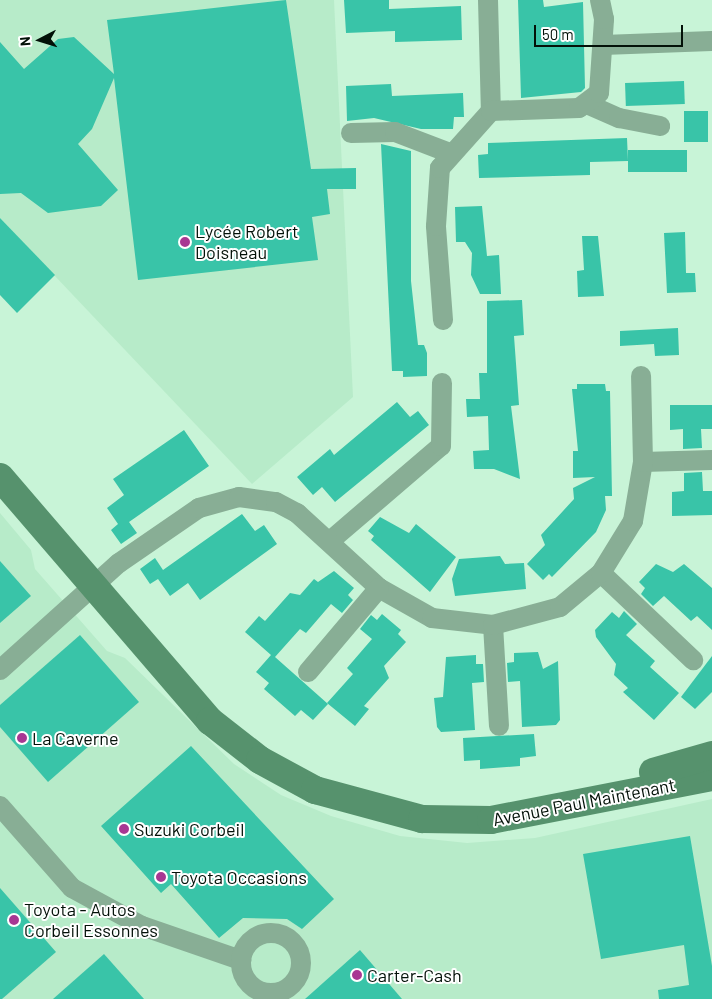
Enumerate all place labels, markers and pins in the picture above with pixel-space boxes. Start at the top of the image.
place label: Lycée Robert Doisneau [195,221,299,264]
marker: Lycée Robert Doisneau [179,236,191,248]
place label: La Caverne [32,727,118,749]
marker: La Caverne [16,732,28,744]
place label: Suzuki Corbeil [134,818,244,840]
marker: Suzuki Corbeil [118,823,130,835]
place label: Toyota Occasions [171,866,307,888]
marker: Toyota Occasions [155,871,167,883]
place label: Toyota - Autos Corbeil Essonnes [24,899,158,942]
marker: Toyota - Autos Corbeil Essonnes [8,914,20,926]
place label: Carter-Cash [367,964,462,986]
marker: Carter-Cash [351,969,363,981]

